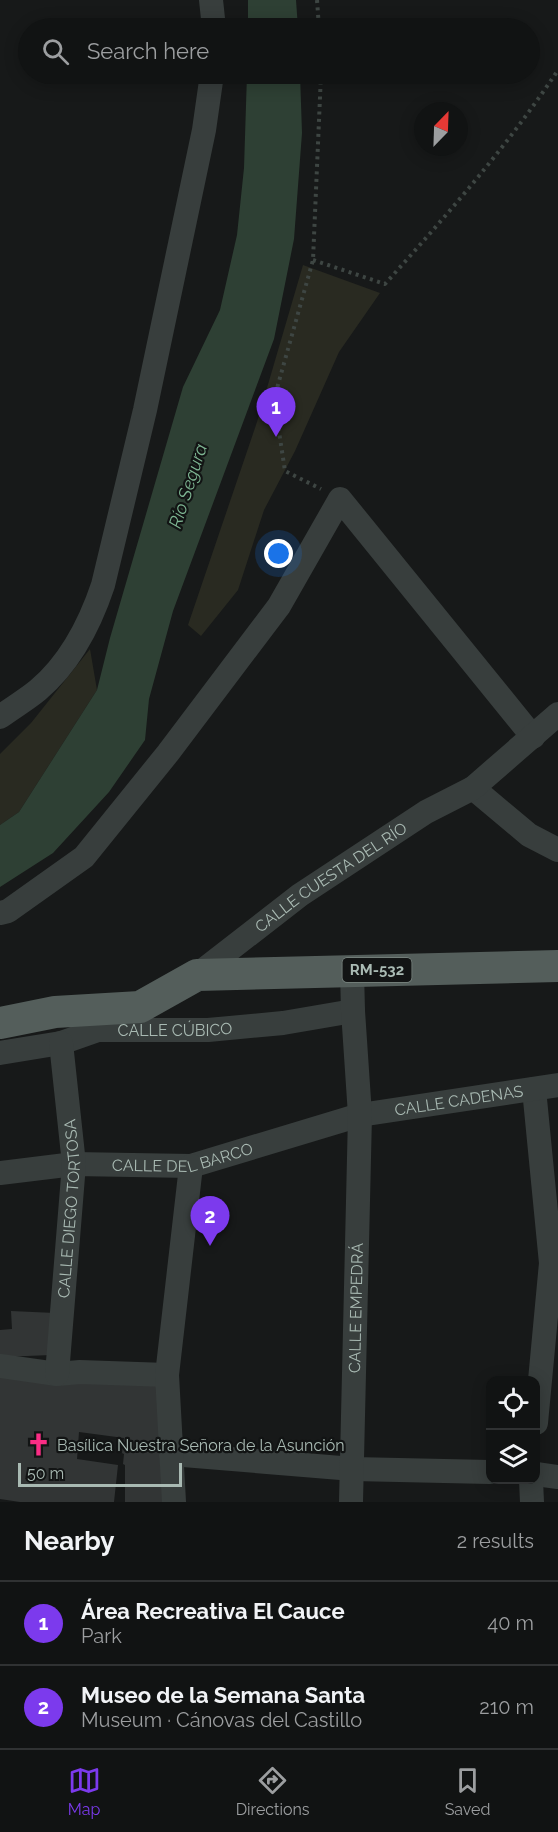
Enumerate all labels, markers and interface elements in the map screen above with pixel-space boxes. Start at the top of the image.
search box [18,18,540,84]
icon: search [39,35,72,68]
text: Search here [87,38,209,64]
north arrow [414,102,468,156]
pin: 1 [256,388,296,437]
water label: Río Segura [164,441,211,531]
your location [264,539,293,568]
street label: CALLE CUESTA DEL RÍO [251,818,411,936]
road number: RM-532 [342,958,412,982]
street label: CALLE CÚBICO [118,1019,233,1040]
street label: CALLE CADENAS [393,1081,525,1120]
street label: CALLE DIEGO TORTOSA [54,1118,84,1299]
street label: CALLE DEL BARCO [112,1139,255,1177]
pin: 2 [190,1196,230,1246]
street label: CALLE EMPEDRÁ [345,1242,367,1373]
map controls [486,1376,540,1484]
button: locate [486,1376,540,1430]
button: layers [486,1430,540,1484]
church icon: Basílica Nuestra Señora de la Asunción [26,1432,52,1458]
place label: Basílica Nuestra Señora de la Asunción [57,1436,345,1455]
scale bar [18,1460,182,1488]
text: 50 m [27,1464,64,1483]
text: Nearby [24,1526,114,1556]
text: 2 results [457,1529,534,1553]
text: Área Recreativa El Cauce [81,1598,345,1624]
text: 1 [39,1611,48,1635]
text: 40 m [487,1611,534,1635]
text: Park [81,1624,122,1648]
text: Museo de la Semana Santa [81,1682,365,1708]
text: 2 [38,1695,49,1719]
text: 210 m [479,1695,534,1719]
text: Museum · Cánovas del Castillo [81,1708,362,1732]
tab: Map [68,1764,101,1819]
tab: Directions [236,1764,310,1819]
tab: Saved [445,1764,490,1819]

